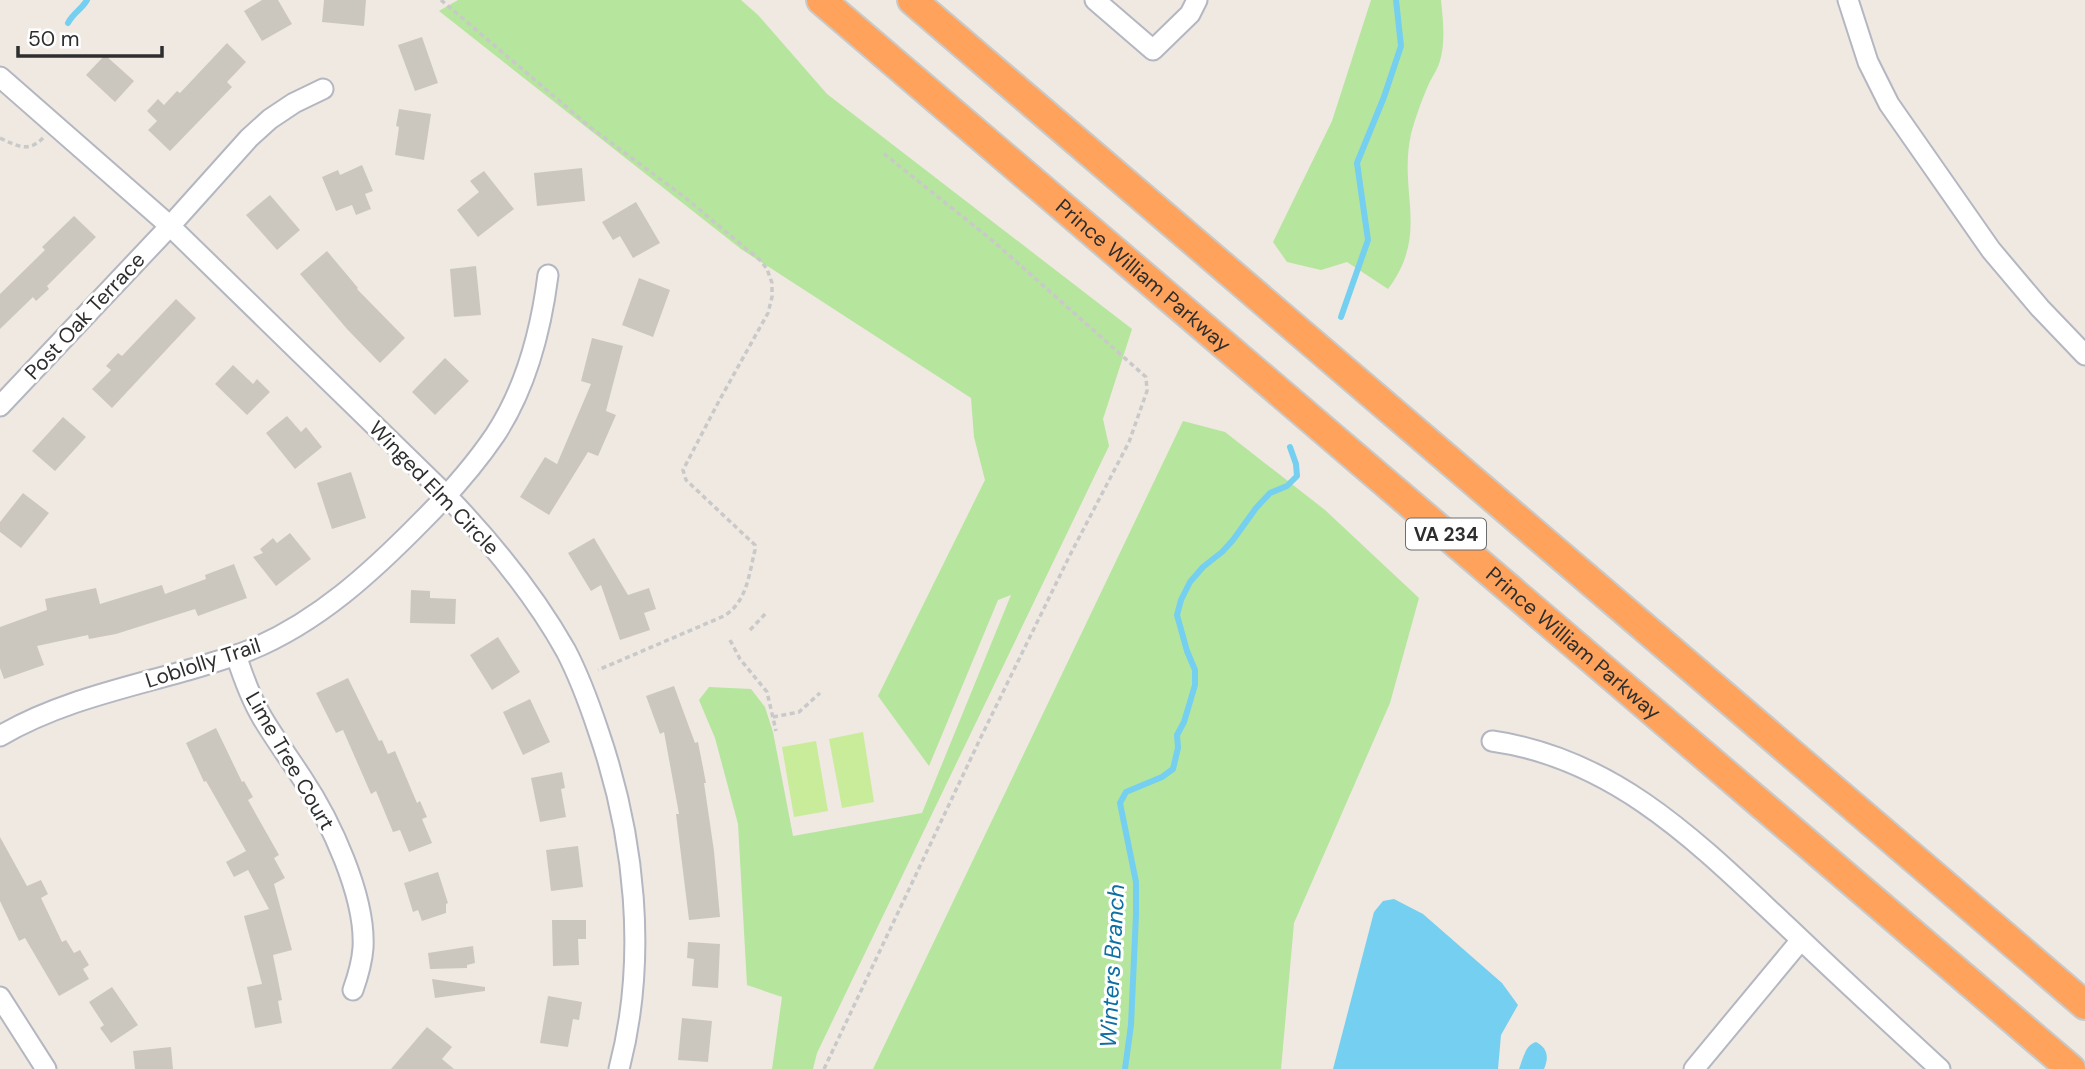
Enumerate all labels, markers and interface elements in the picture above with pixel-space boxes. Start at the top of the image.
scale bar [18,14,161,58]
text: 50 m [28,25,79,53]
street label: Prince William Parkway [1050,193,1237,359]
street label: Post Oak Terrace [19,246,151,386]
street label: Winged Elm Circle [363,415,505,561]
road number: VA 234 [1406,519,1486,550]
street label: Prince William Parkway [1480,561,1667,726]
street label: Loblolly Trail [142,631,264,695]
street label: Lime Tree Court [239,687,341,835]
water label: Winters Branch [1093,883,1131,1049]

